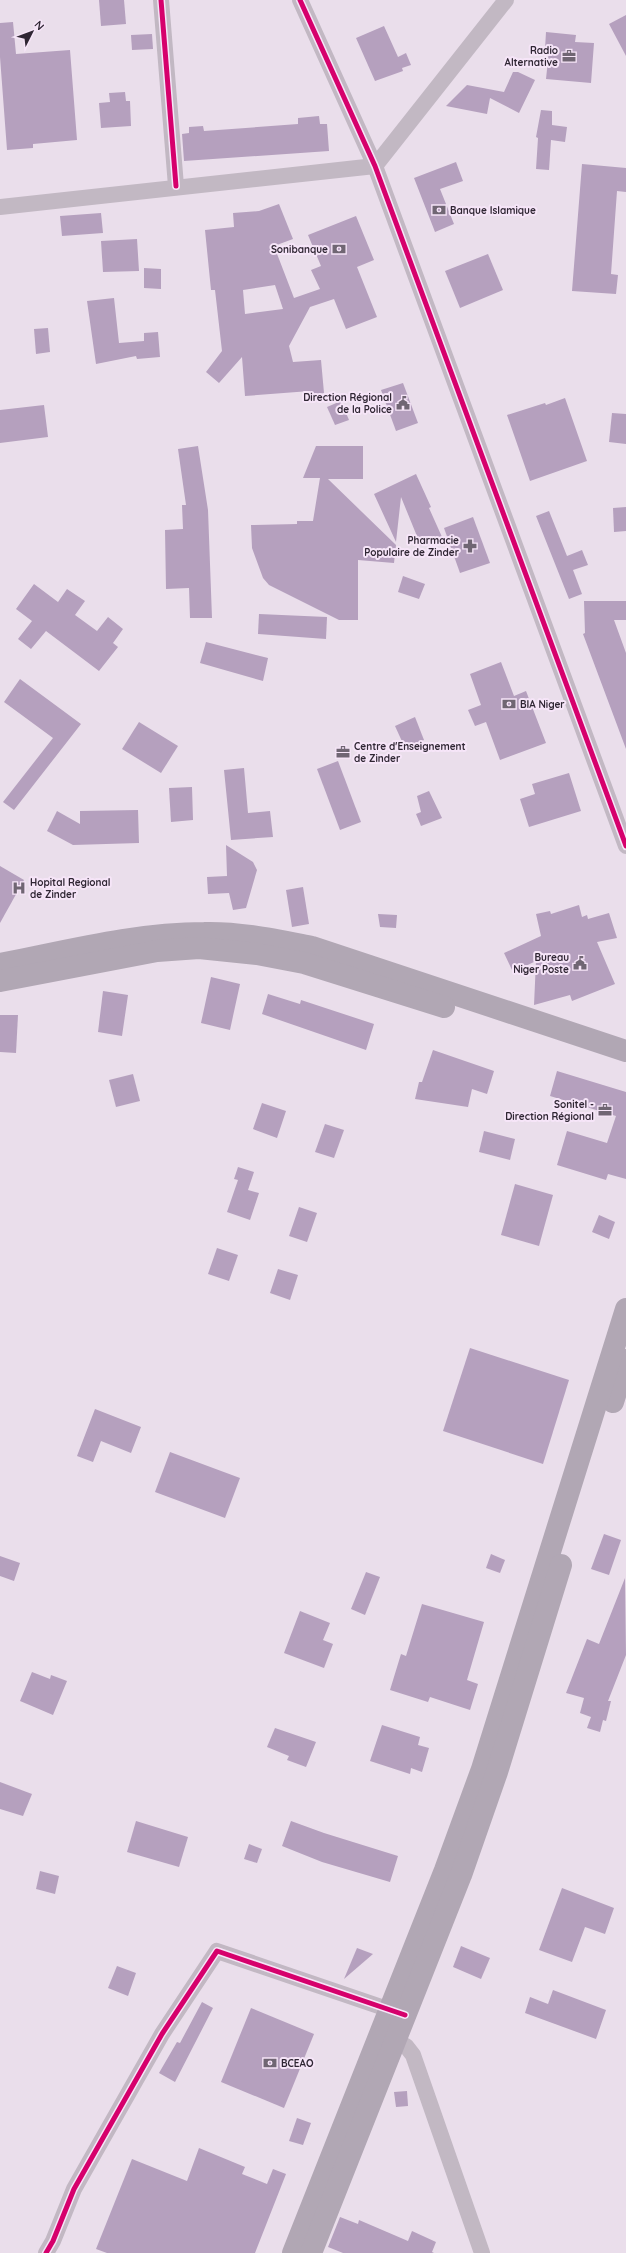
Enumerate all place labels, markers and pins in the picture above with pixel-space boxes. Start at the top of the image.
place label: Radio Alternative [505,44,558,69]
office icon: Radio Alternative [561,48,577,64]
bank icon: Banque Islamique [431,202,447,218]
place label: Banque Islamique [450,204,536,217]
bank icon: Sonibanque [331,241,347,257]
place label: Sonibanque [271,243,328,256]
place label: Direction Régional de la Police [303,391,392,416]
public building icon: Direction Régional de la Police [395,395,411,411]
place label: Pharmacie Populaire de Zinder [364,534,460,559]
pharmacy icon: Pharmacie Populaire de Zinder [462,538,478,554]
bank icon: BIA Niger [501,696,517,712]
place label: BIA Niger [520,698,565,711]
place label: Centre d'Enseignement de Zinder [354,740,466,765]
office icon: Centre d'Enseignement de Zinder [335,744,351,760]
place label: Hopital Regional de Zinder [30,876,111,901]
hospital icon: Hopital Regional de Zinder [11,880,27,896]
place label: Bureau Niger Poste [513,951,569,976]
public building icon: Bureau Niger Poste [572,955,588,971]
place label: Sonitel - Direction Régional [505,1098,594,1123]
office icon: Sonitel - Direction Régional [597,1102,613,1118]
bank icon: BCEAO [262,2055,278,2071]
place label: BCEAO [281,2057,314,2070]

